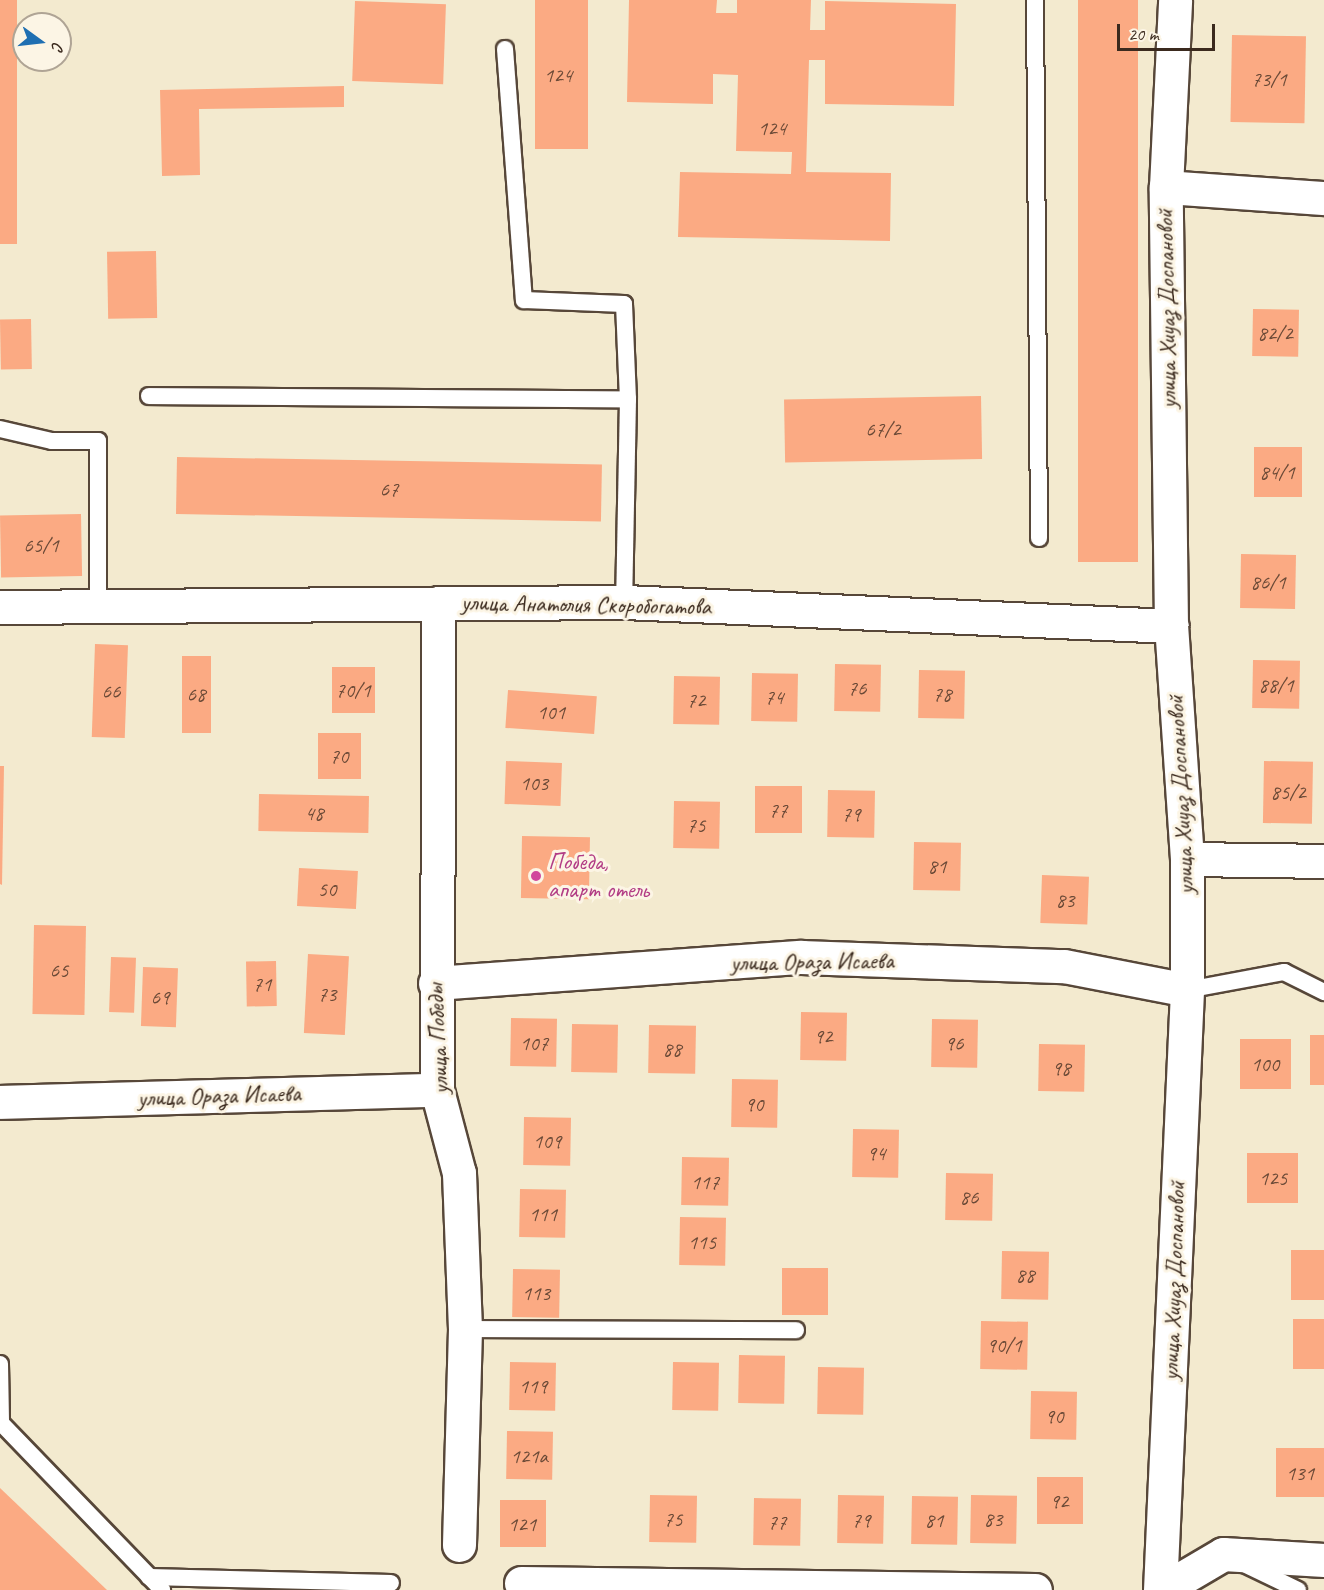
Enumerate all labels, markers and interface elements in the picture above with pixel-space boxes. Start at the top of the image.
north arrow [12,12,72,72]
scale bar [1120,12,1218,50]
text: 20 m [1128,23,1159,45]
text: С [47,40,68,53]
house number: 124 [544,62,572,88]
house number: 73/1 [1251,66,1287,92]
house number: 124 [758,115,786,141]
street label: улица Хиуаз Доспановой [1151,209,1183,409]
house number: 82/2 [1257,320,1293,346]
house number: 67/2 [865,416,901,442]
house number: 84/1 [1259,459,1295,485]
house number: 67 [380,476,398,502]
house number: 65/1 [23,532,59,558]
house number: 86/1 [1250,569,1286,595]
street label: улица Анатолия Скоробогатова [457,588,715,622]
house number: 88/1 [1258,672,1294,698]
house number: 76 [848,675,866,701]
house number: 70/1 [335,677,371,703]
house number: 66 [102,678,120,704]
house number: 68 [187,681,205,707]
house number: 78 [933,681,951,707]
house number: 74 [765,684,783,710]
house number: 72 [687,687,705,713]
street label: улица Хиуаз Доспановой [1161,694,1201,896]
house number: 101 [537,699,565,725]
house number: 70 [330,743,348,769]
house number: 103 [520,770,548,796]
house number: 85/2 [1270,779,1306,805]
house number: 77 [769,797,787,823]
house number: 48 [305,800,323,826]
house number: 79 [842,801,860,827]
house number: 75 [687,812,705,838]
place label: Победа, апарт отель [548,848,649,904]
house number: 81 [928,853,946,879]
marker: Победа, апарт отель [529,869,543,883]
house number: 50 [318,876,336,902]
house number: 83 [1056,887,1074,913]
street label: улица Ораза Исаева [729,946,895,978]
house number: 65 [50,957,68,983]
house number: 71 [253,971,271,997]
house number: 73 [318,981,336,1007]
street label: улица Победы [421,983,455,1095]
house number: 69 [151,984,169,1010]
house number: 92 [814,1023,832,1049]
house number: 107 [520,1030,548,1056]
house number: 96 [945,1030,963,1056]
house number: 88 [663,1036,681,1062]
house number: 100 [1251,1051,1279,1077]
house number: 98 [1052,1055,1070,1081]
street label: улица Ораза Исаева [136,1079,302,1113]
house number: 90 [745,1091,763,1117]
house number: 109 [533,1128,561,1154]
house number: 94 [867,1140,885,1166]
house number: 125 [1259,1165,1287,1191]
house number: 117 [691,1169,719,1195]
street label: улица Хиуаз Доспановой [1156,1180,1192,1382]
house number: 86 [960,1184,978,1210]
house number: 111 [529,1201,557,1227]
house number: 115 [688,1229,716,1255]
house number: 88 [1016,1262,1034,1288]
house number: 113 [522,1280,550,1306]
house number: 90/1 [986,1332,1022,1358]
house number: 119 [519,1373,547,1399]
house number: 90 [1045,1403,1063,1429]
house number: 121а [510,1443,548,1469]
house number: 131 [1286,1460,1314,1486]
house number: 92 [1050,1488,1068,1514]
house number: 75 [664,1506,682,1532]
house number: 83 [984,1506,1002,1532]
house number: 79 [852,1507,870,1533]
house number: 81 [925,1507,943,1533]
house number: 77 [768,1509,786,1535]
house number: 121 [508,1511,536,1537]

